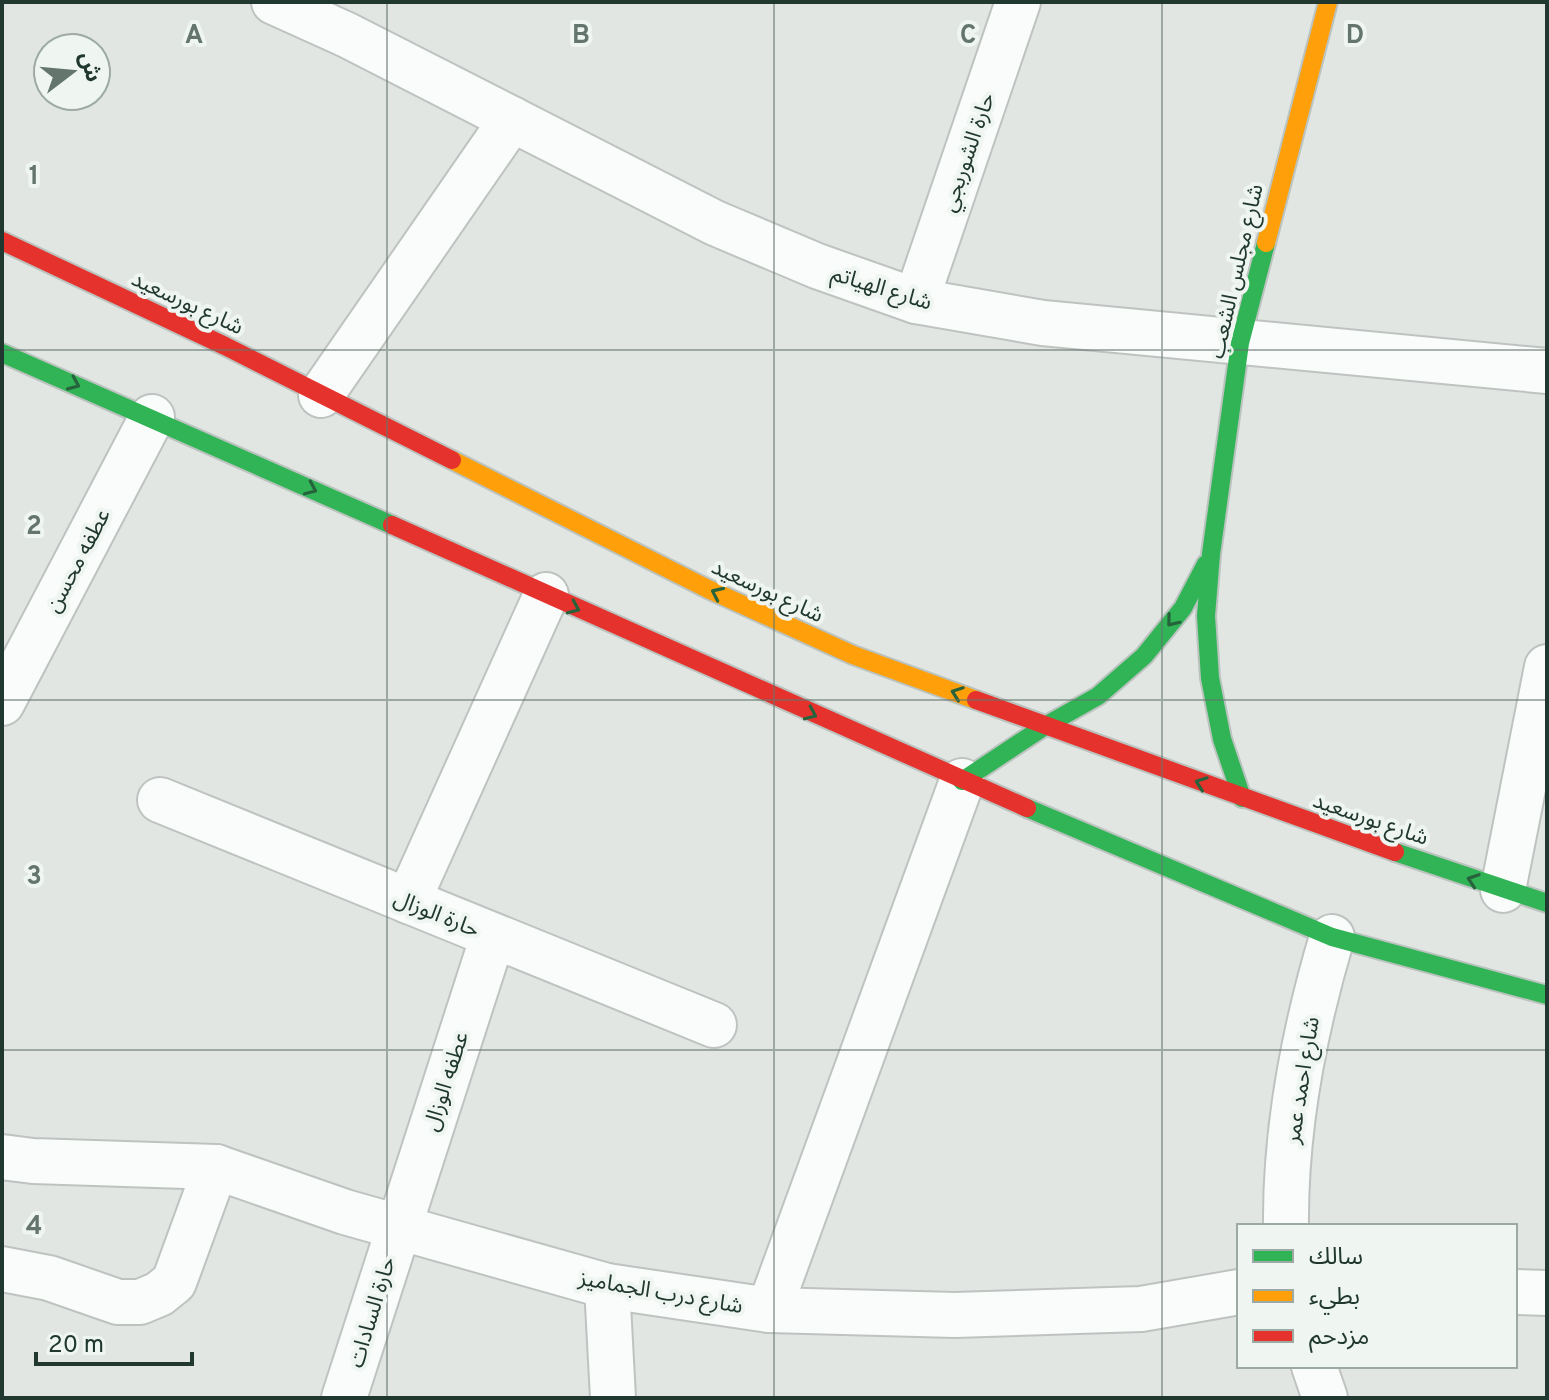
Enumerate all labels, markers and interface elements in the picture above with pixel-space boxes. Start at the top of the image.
text: A [185,20,203,53]
text: B [572,20,590,53]
text: C [960,20,976,53]
text: D [1346,20,1364,53]
north arrow [32,32,112,112]
text: ش [72,49,106,85]
street label: حارة الشوربجي [936,90,1003,216]
text: 1 [29,161,39,194]
street label: شارع مجلس الشعب [1204,182,1272,362]
street label: شارع الهياتم [827,261,935,318]
street label: شارع بورسعيد [126,267,247,343]
one-way arrow [66,374,80,390]
one-way arrow [303,480,318,496]
street label: عطفه محسن [41,505,118,618]
text: 2 [26,511,42,544]
street label: شارع بورسعيد [706,555,827,631]
one-way arrow [711,587,726,603]
one-way arrow [566,598,580,614]
one-way arrow [1167,612,1182,627]
one-way arrow [951,687,965,703]
one-way arrow [803,704,817,720]
one-way arrow [1195,776,1209,793]
street label: شارع بورسعيد [1309,788,1431,854]
text: 3 [26,861,42,894]
one-way arrow [1466,873,1480,889]
street label: حارة الوزال [389,886,483,945]
street label: شارع احمد عمر [1280,1015,1328,1147]
street label: عطفه الوزال [419,1029,476,1135]
text: 4 [26,1211,42,1244]
legend [1237,1224,1517,1368]
text: سالك [1309,1243,1363,1273]
street label: حارة السادات [344,1254,403,1371]
street label: شارع درب الجماميز [575,1266,745,1322]
text: بطيء [1309,1283,1360,1315]
scale bar [36,1316,192,1366]
text: مزدحم [1309,1323,1369,1353]
text: 20 m [48,1331,104,1361]

